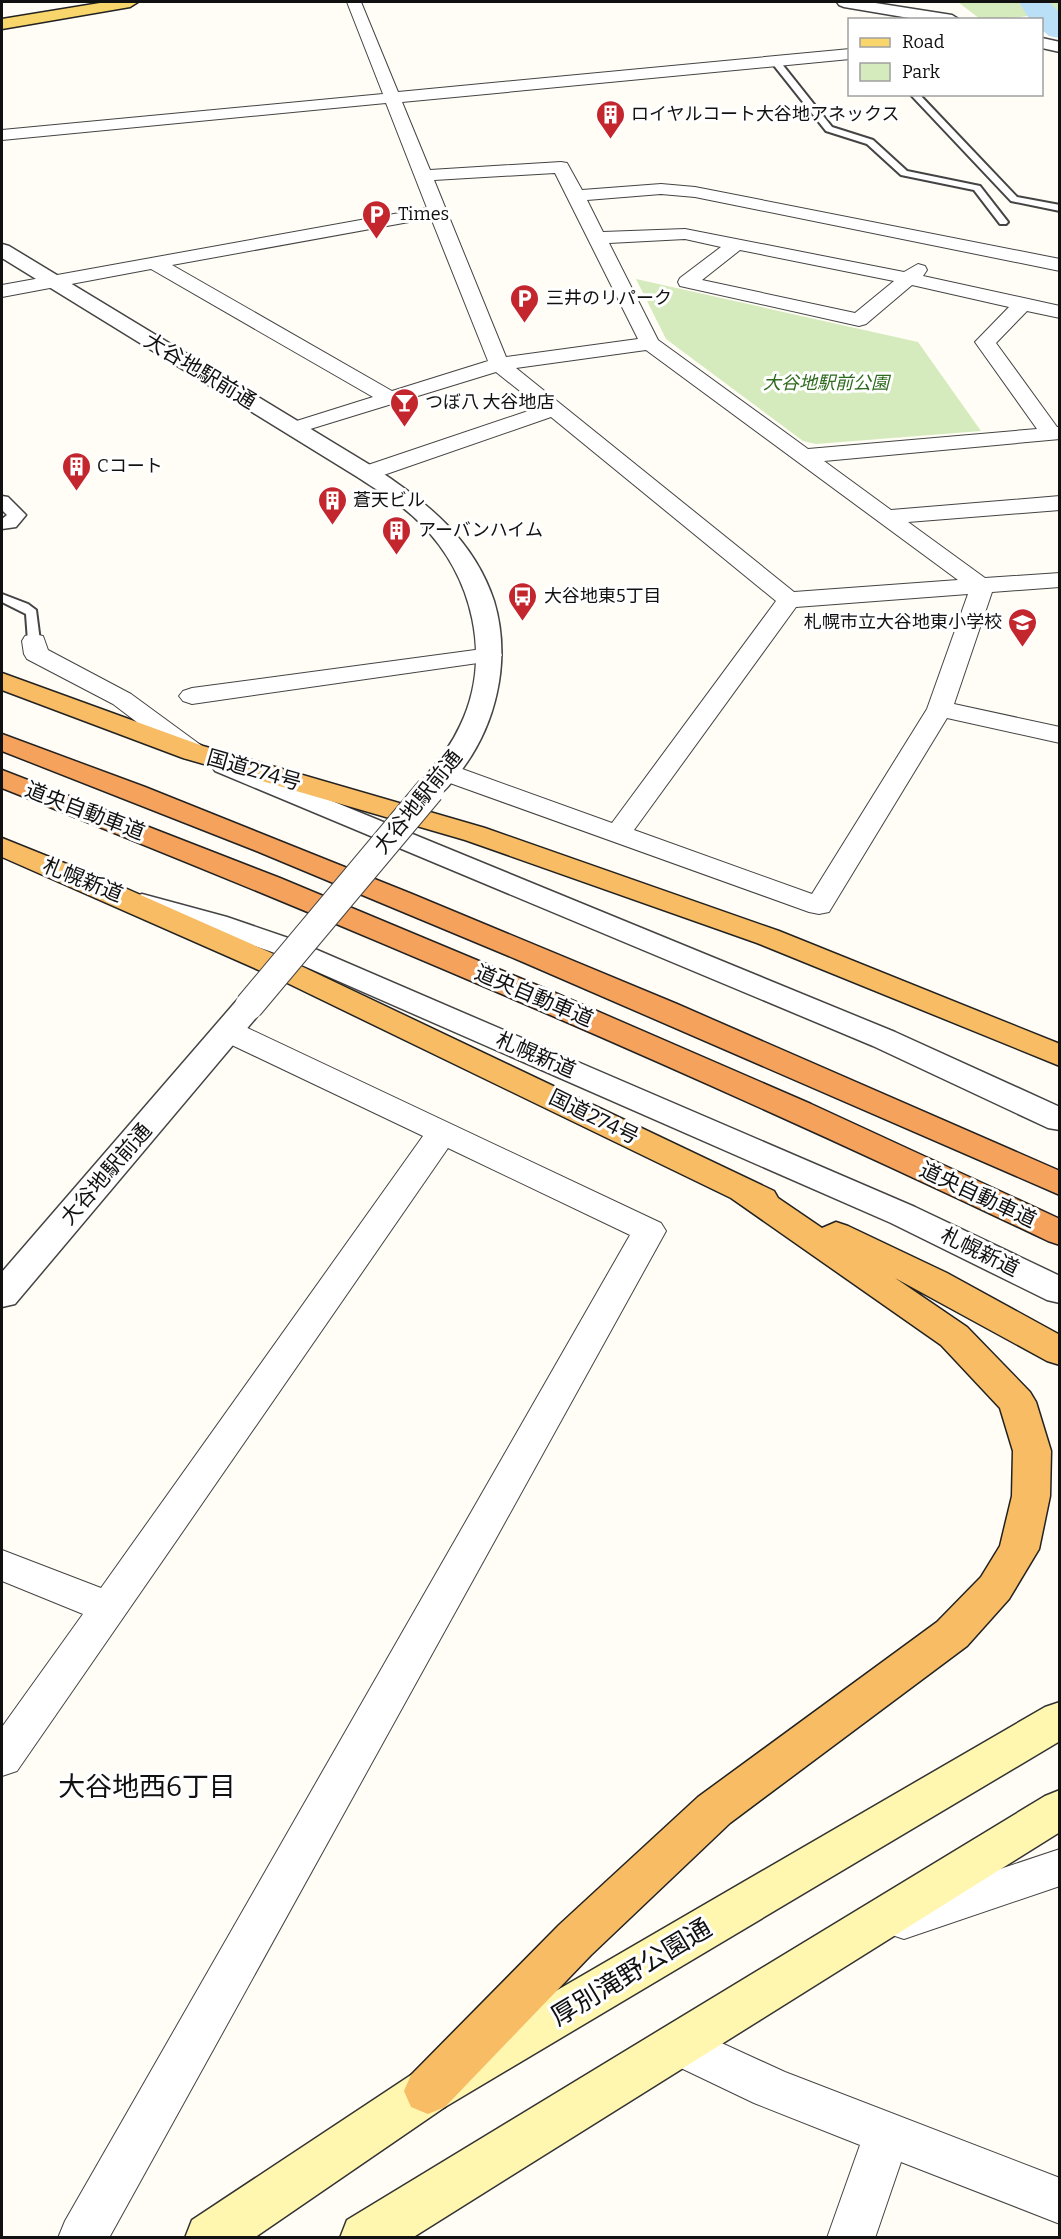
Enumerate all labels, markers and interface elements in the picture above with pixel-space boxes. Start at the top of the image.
legend [848,18,1043,96]
text: Road [902,31,945,53]
text: Park [902,61,941,83]
building icon: ロイヤルコート大谷地アネックス [594,98,626,140]
place label: ロイヤルコート大谷地アネックス [631,103,900,125]
parking icon: Times [361,198,393,240]
place label: Times [398,203,449,225]
parking icon: 三井のリパーク [509,282,541,324]
place label: 三井のリパーク [546,287,672,309]
street label: 大谷地駅前通 [139,327,261,415]
park label: 大谷地駅前公園 [763,372,892,394]
bar icon: つぼ八 大谷地店 [388,386,420,428]
place label: つぼ八 大谷地店 [425,391,555,413]
building icon: Cコート [60,450,92,492]
place label: Cコート [97,455,163,477]
building icon: 蒼天ビル [316,484,348,526]
place label: 蒼天ビル [353,489,425,511]
building icon: アーバンハイム [381,514,413,556]
place label: アーバンハイム [418,519,543,541]
bus stop icon: 大谷地東5丁目 [507,580,539,622]
place label: 大谷地東5丁目 [544,585,662,607]
school or university icon: 札幌市立大谷地東小学校 [1007,606,1039,648]
place label: 札幌市立大谷地東小学校 [804,611,1002,633]
street label: 国道274号 [204,744,304,796]
street label: 大谷地駅前通 [368,745,468,859]
street label: 道央自動車道 [22,776,148,846]
street label: 札幌新道 [39,852,127,908]
street label: 道央自動車道 [471,959,597,1033]
street label: 札幌新道 [492,1027,580,1083]
street label: 国道274号 [545,1084,643,1150]
street label: 大谷地駅前通 [55,1118,157,1230]
street label: 道央自動車道 [915,1157,1041,1233]
street label: 札幌新道 [937,1222,1023,1282]
district label: 大谷地西6丁目 [58,1771,236,1803]
street label: 厚別滝野公園通 [545,1912,717,2033]

